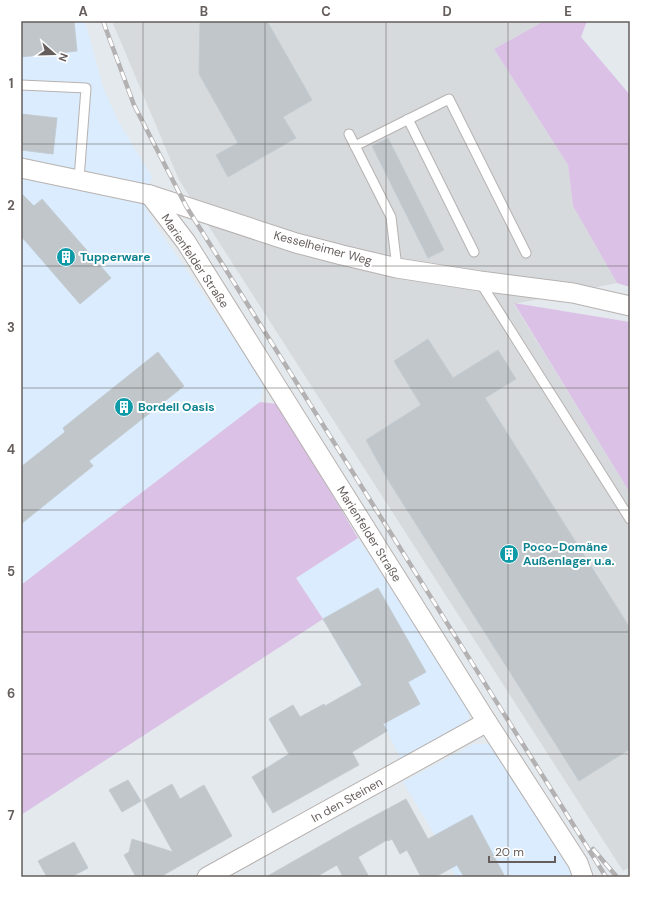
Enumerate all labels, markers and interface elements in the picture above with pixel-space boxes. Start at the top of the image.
text: A [78,3,88,20]
text: B [200,3,208,20]
text: C [321,3,331,20]
text: D [442,3,452,20]
text: E [564,3,572,20]
north arrow [34,34,74,74]
text: N [55,51,71,64]
text: 1 [9,75,13,92]
text: 2 [7,197,15,214]
street label: Marienfelder Straße [158,211,233,311]
street label: Kesselheimer Weg [272,227,374,269]
building icon: Tupperware [55,246,77,268]
place label: Tupperware [80,249,150,265]
text: 3 [7,319,15,336]
building icon: Bordell Oasis [113,396,135,418]
place label: Bordell Oasis [138,399,215,415]
text: 4 [7,441,15,458]
street label: Marienfelder Straße [333,483,405,585]
place label: Poco-Domäne Außenlager u.a. [523,539,614,569]
building icon: Poco-Domäne Außenlager u.a. [498,543,520,565]
text: 5 [7,563,15,580]
text: 6 [7,685,15,702]
street label: In den Steinen [309,774,386,826]
text: 7 [8,807,15,824]
scale bar [489,838,555,864]
text: 20 m [495,844,524,860]

